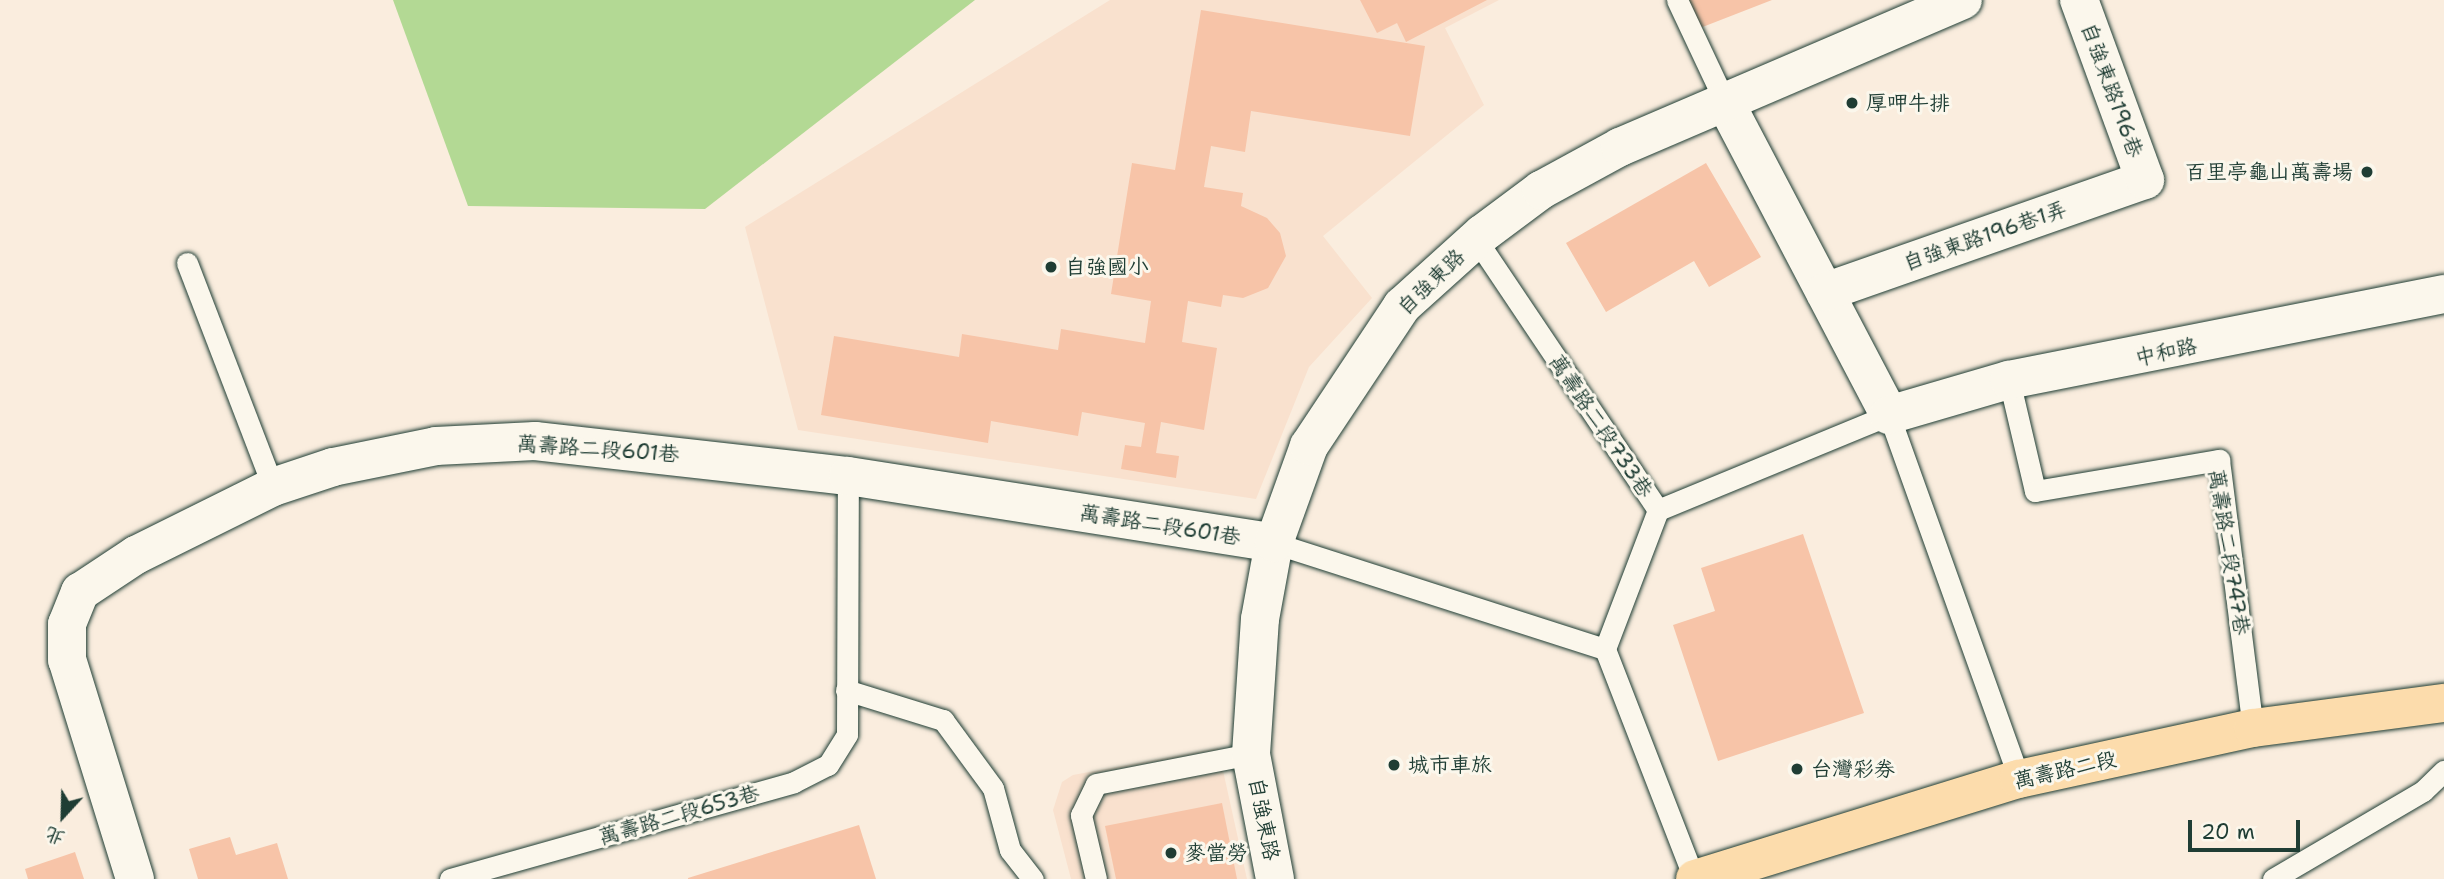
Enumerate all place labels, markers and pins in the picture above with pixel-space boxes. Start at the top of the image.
place label: 厚呷牛排 [1866,90,1950,116]
marker: 厚呷牛排 [1844,95,1860,111]
place label: 百里亭龜山萬壽場 [2185,159,2353,185]
marker: 百里亭龜山萬壽場 [2359,164,2375,180]
place label: 自強國小 [1065,254,1149,280]
marker: 自強國小 [1043,259,1059,275]
place label: 城市車旅 [1408,752,1492,778]
place label: 台灣彩券 [1811,756,1895,782]
marker: 城市車旅 [1386,757,1402,773]
marker: 台灣彩券 [1789,761,1805,777]
place label: 麥當勞 [1185,840,1248,866]
marker: 麥當勞 [1163,845,1179,861]

